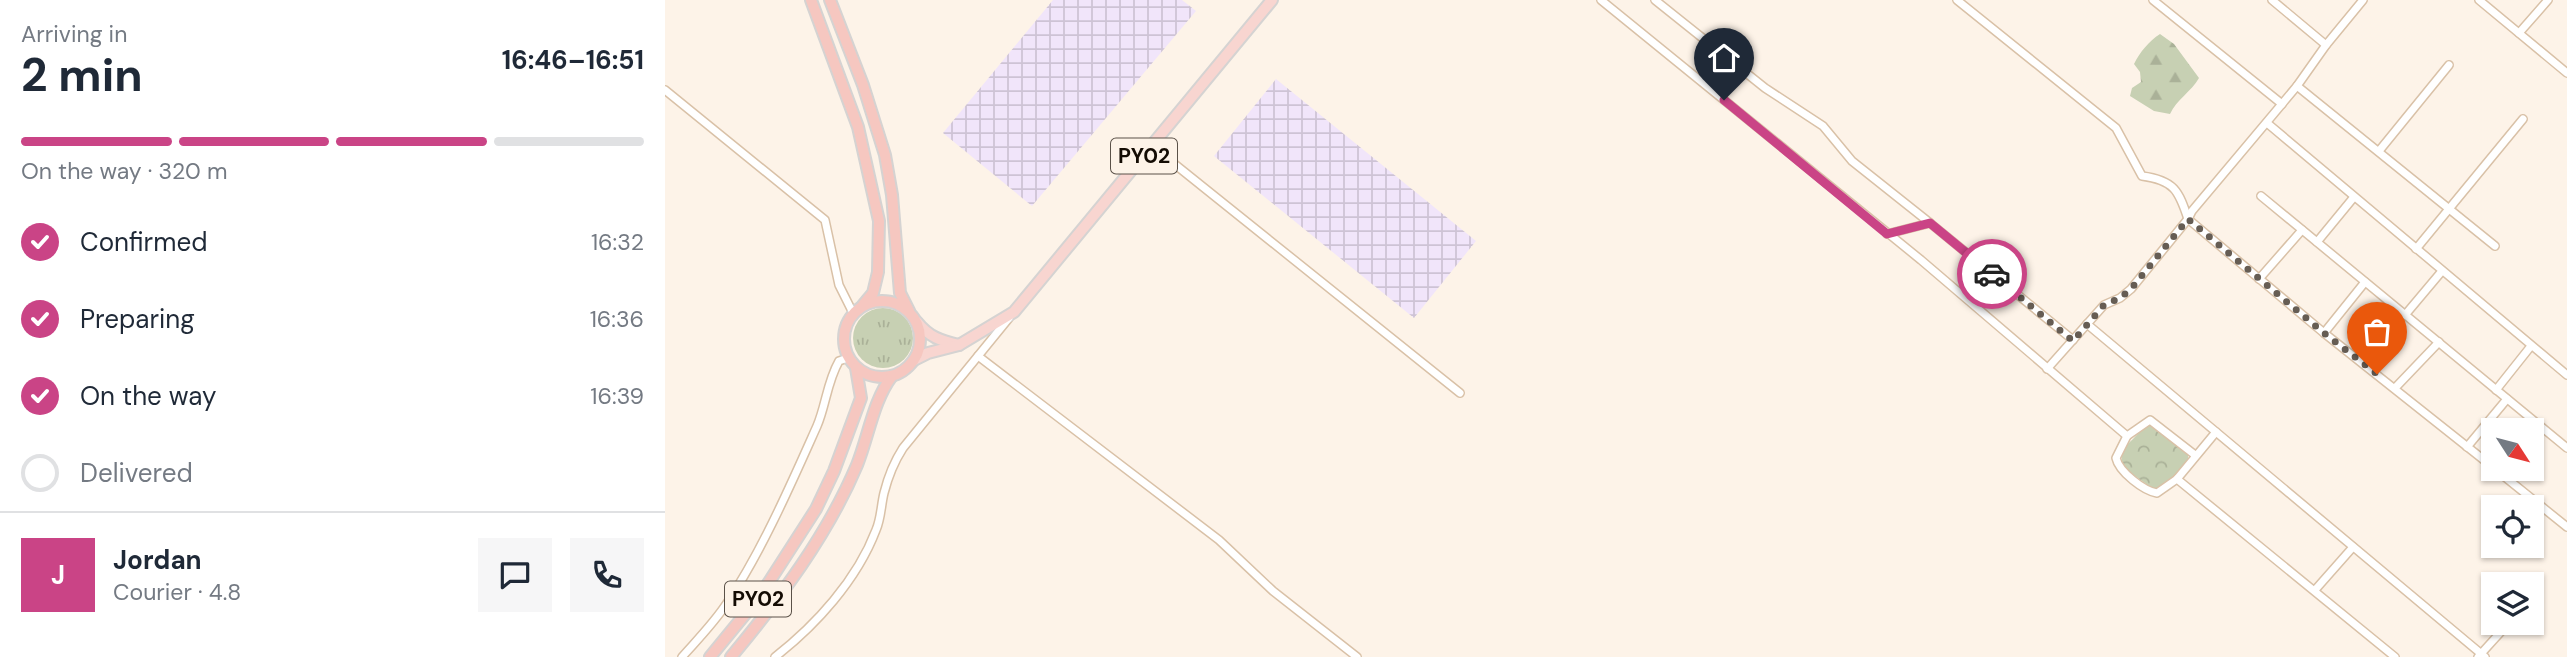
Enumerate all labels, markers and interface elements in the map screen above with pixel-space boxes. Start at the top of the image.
text: Arriving in [21,19,127,49]
pin [1694,28,1754,100]
icon: home [1705,39,1743,77]
text: 16:46–16:51 [502,43,644,77]
text: 2 min [21,45,143,105]
road number: PY02 [1111,138,1177,174]
text: On the way · 320 m [21,156,227,186]
icon: check [21,223,59,261]
text: Confirmed [80,225,207,259]
text: 16:32 [591,227,644,257]
courier [1957,239,2027,309]
icon: car [1973,255,2011,293]
icon: check [21,300,59,338]
text: Preparing [80,302,195,336]
pin [2347,302,2407,374]
text: 16:36 [590,304,644,334]
icon: bag [2358,313,2396,351]
icon: check [21,377,59,415]
text: On the way [80,379,216,413]
text: 16:39 [590,381,644,411]
north arrow [2481,418,2545,481]
map controls [2481,418,2544,635]
text: Delivered [80,456,193,490]
button: locate [2481,495,2544,558]
button: chat [478,538,552,612]
button: phone [570,538,644,612]
text: Jordan [113,543,202,577]
text: J [51,558,65,592]
button: layers [2481,572,2544,635]
text: Courier · 4.8 [113,577,241,607]
road number: PY02 [725,582,791,616]

